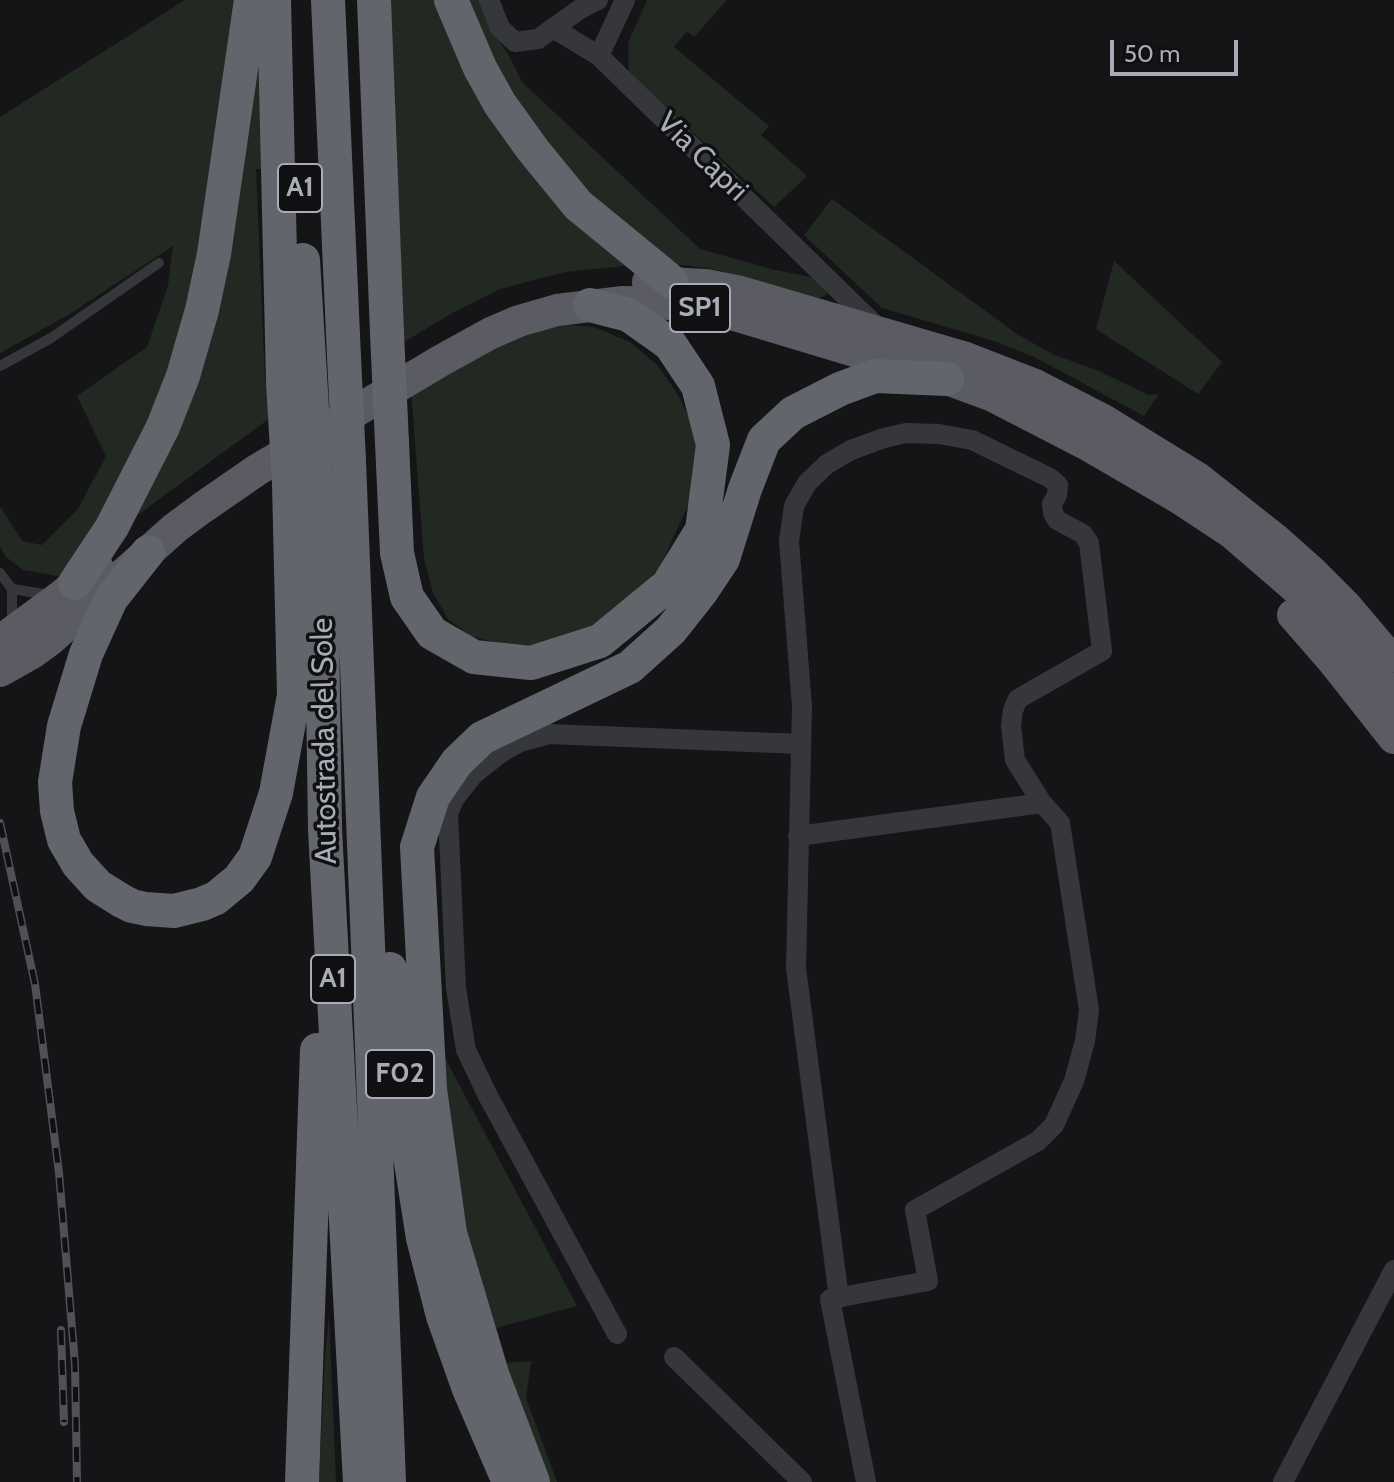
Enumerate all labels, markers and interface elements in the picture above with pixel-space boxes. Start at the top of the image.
scale bar [1114,24,1242,74]
text: 50 m [1124,39,1180,68]
street label: Via Capri [649,105,755,209]
road number: A1 [278,164,322,212]
road number: SP1 [670,284,730,332]
street label: Autostrada del Sole [305,617,345,865]
road number: A1 [311,955,355,1003]
road number: F02 [366,1050,434,1098]

